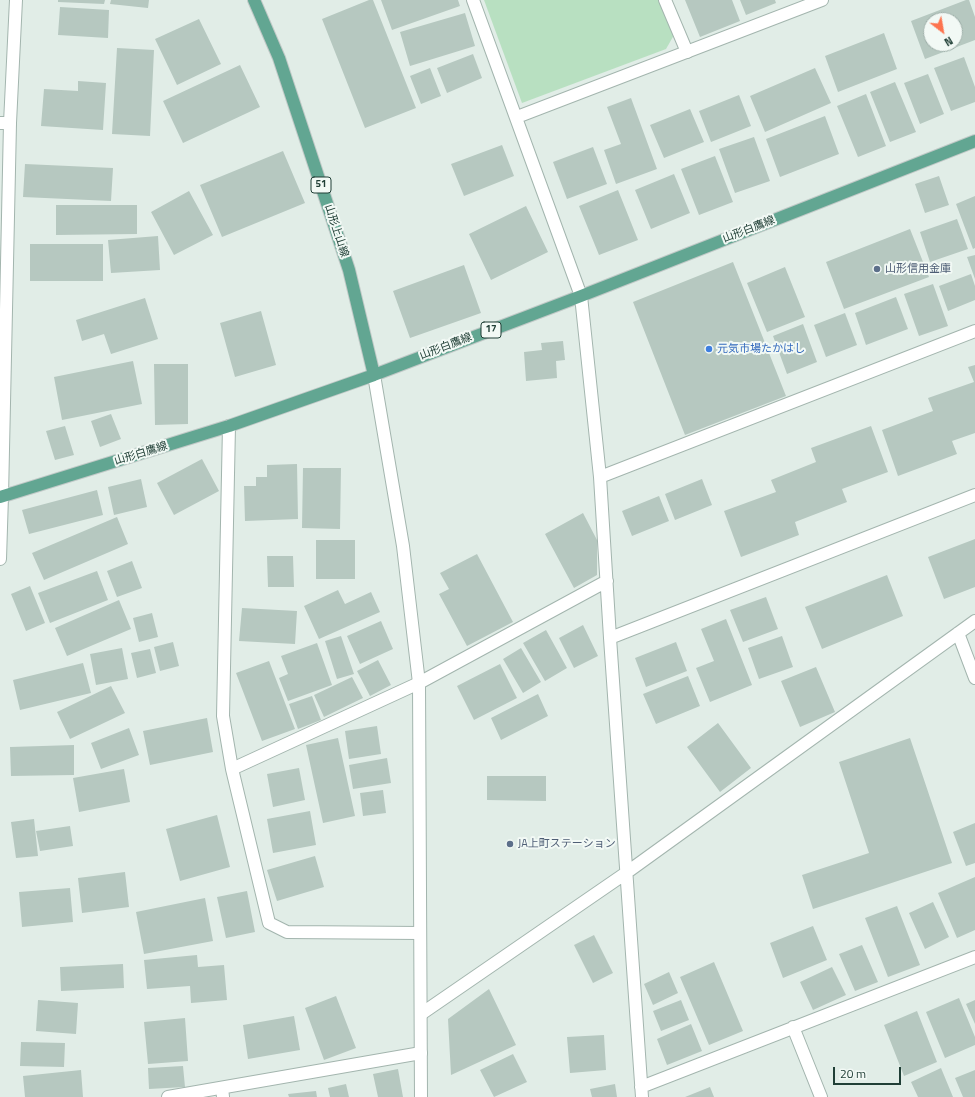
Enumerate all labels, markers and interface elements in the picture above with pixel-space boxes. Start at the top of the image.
north arrow [923,12,963,52]
text: N [941,33,956,50]
road number: 51 [311,177,331,193]
street label: 山形上山線 [321,203,351,259]
street label: 山形白鷹線 [721,214,777,246]
place label: 山形信用金庫 [885,262,951,276]
marker: 山形信用金庫 [872,264,882,274]
road number: 17 [481,322,501,338]
street label: 山形白鷹線 [418,331,474,363]
place label: 元気市場たかはし [717,342,805,356]
marker: 元気市場たかはし [704,344,714,354]
street label: 山形白鷹線 [113,440,169,468]
place label: JA上町ステーション [518,837,616,851]
marker: JA上町ステーション [505,839,515,849]
scale bar [835,1059,903,1085]
text: 20 m [840,1064,866,1083]

